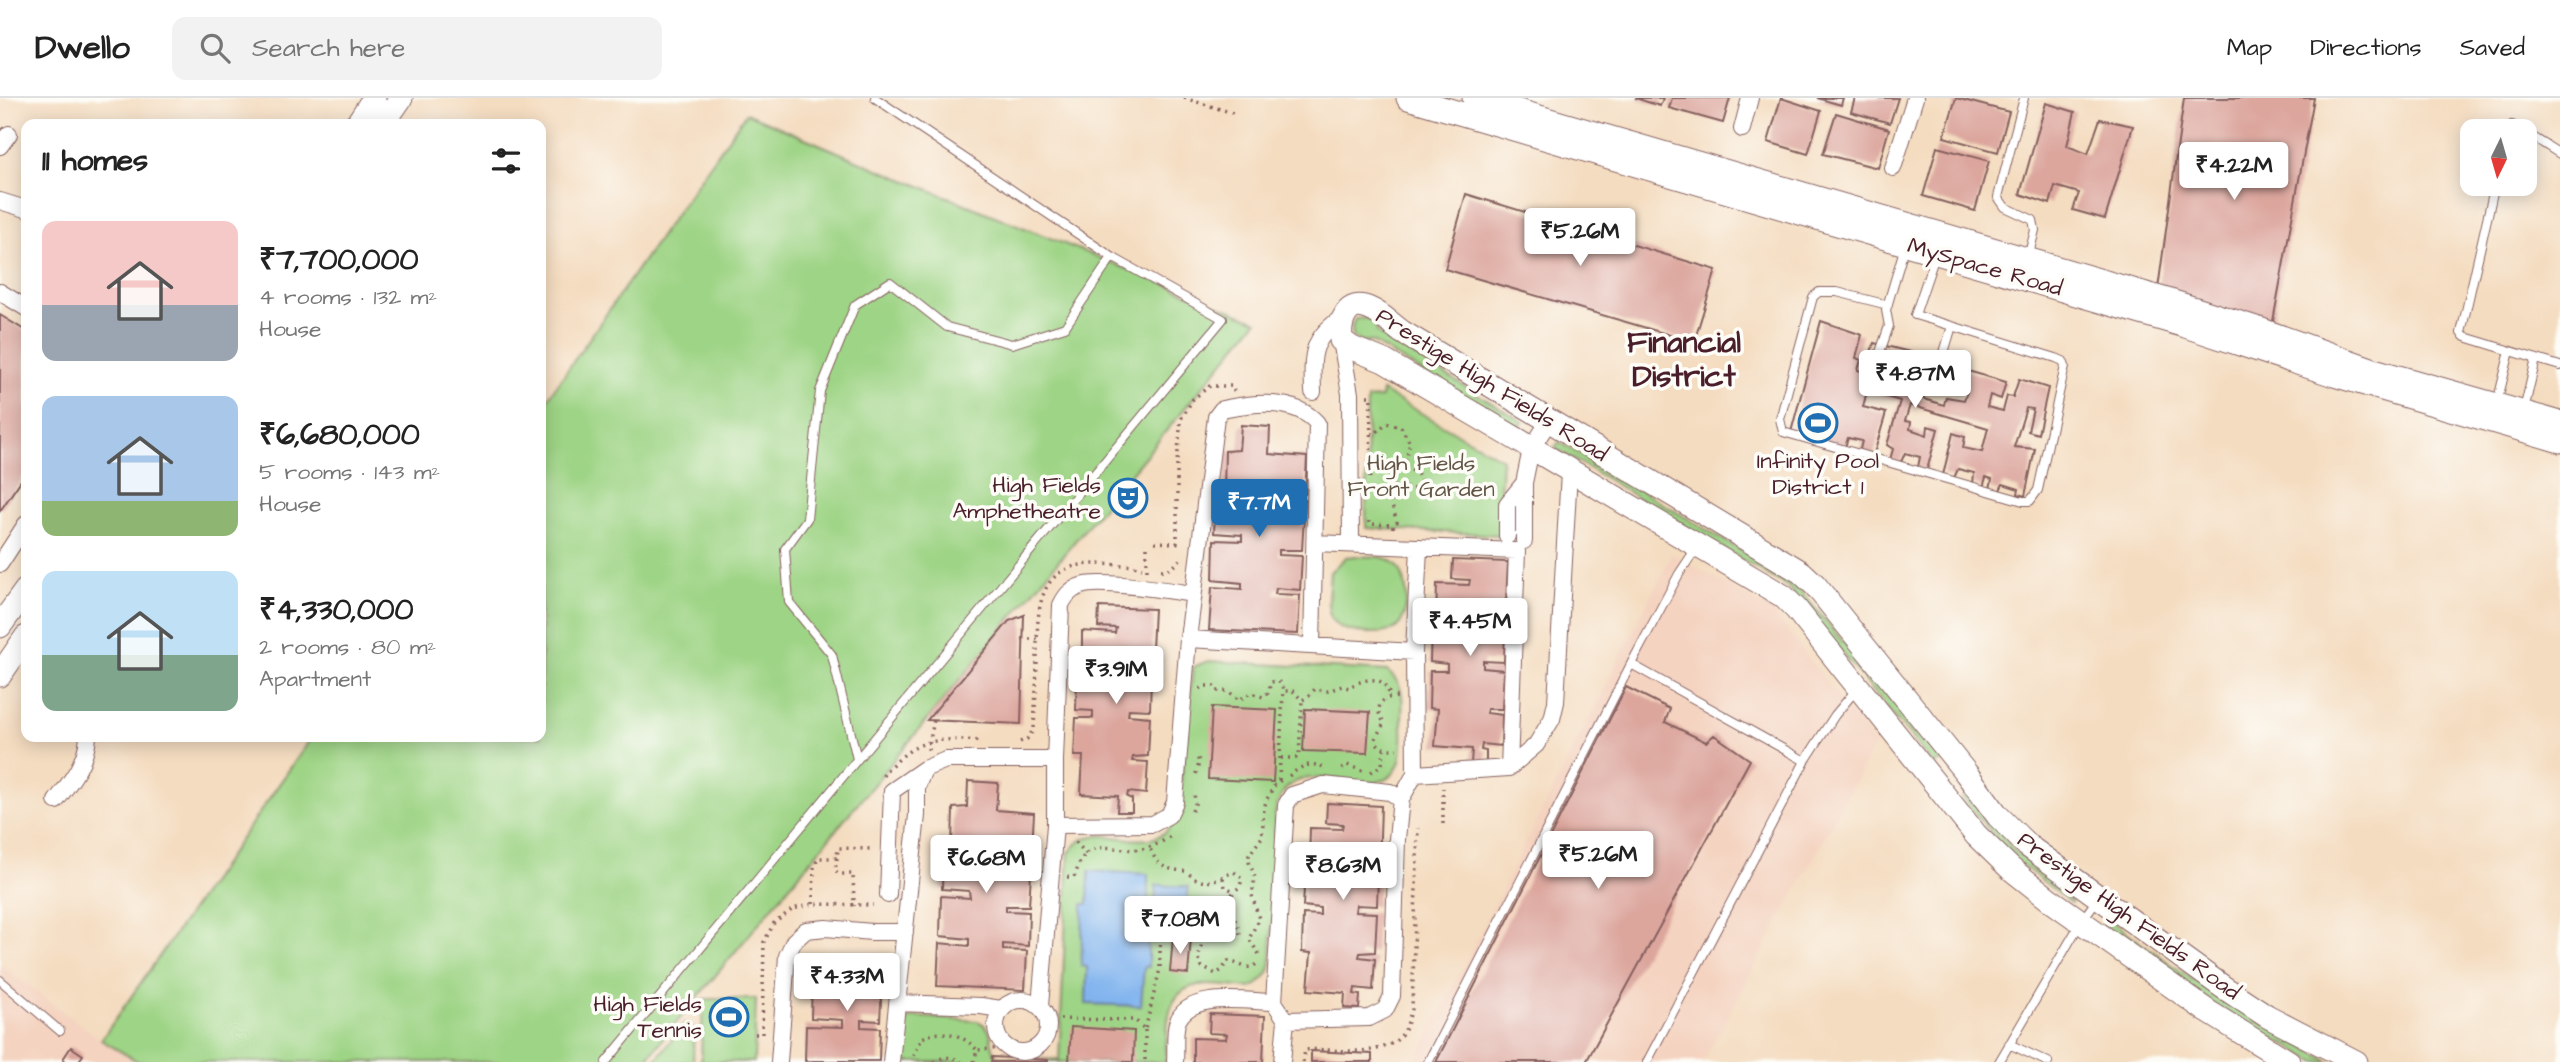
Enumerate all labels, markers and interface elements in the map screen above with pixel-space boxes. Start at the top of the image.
search box [172,17,662,80]
text: Dwello [35,25,130,71]
icon: search [196,29,234,67]
text: Search here [252,30,405,66]
text: Map [2227,31,2272,65]
text: Directions [2310,31,2422,65]
text: Saved [2460,31,2525,65]
north arrow [2460,119,2538,196]
map controls [2460,119,2537,196]
text: 11 homes [42,140,148,182]
icon: filters [487,142,525,180]
pin: ₹4.22M [2177,142,2291,202]
text: ₹4.22M [2195,149,2273,181]
pin: ₹5.26M [1523,208,1637,268]
text: ₹5.26M [1540,215,1620,247]
street label: MySpace Road [1903,230,2066,305]
text: ₹7,700,000 [259,239,418,281]
icon: home [98,249,182,333]
text: 4 rooms · 132 m² [259,281,437,313]
street label: Prestige High Fields Road [1369,300,1614,471]
text: House [259,313,322,345]
district label: Financial District [1627,322,1741,398]
pin: ₹4.87M [1858,350,1972,410]
text: ₹4.87M [1875,357,1955,389]
sports icon: Infinity Pool District 1 [1797,402,1839,444]
text: ₹6,680,000 [259,414,420,456]
icon: home [98,424,182,508]
place label: Infinity Pool District 1 [1757,445,1879,503]
park label: High Fields Front Garden [1347,447,1495,505]
text: 5 rooms · 143 m² [259,456,440,488]
place label: High Fields Amphetheatre [952,469,1101,527]
theatre icon: High Fields Amphetheatre [1107,477,1149,519]
pin: ₹7.7M [1210,480,1308,539]
text: ₹7.7M [1227,486,1291,518]
text: House [259,488,322,520]
text: ₹4,330,000 [259,589,413,631]
pin: ₹4.45M [1413,598,1527,658]
icon: home [98,599,182,683]
text: ₹4.45M [1428,605,1512,637]
text: 2 rooms · 80 m² [259,631,436,663]
pin: ₹3.91M [1059,646,1173,706]
text: ₹3.91M [1084,653,1148,685]
text: Apartment [259,663,371,695]
street label: Prestige High Fields Road [2010,824,2247,1009]
pin: ₹5.26M [1541,832,1655,891]
pin: ₹6.68M [929,836,1043,895]
text: ₹5.26M [1558,838,1638,870]
text: ₹6.68M [946,842,1026,874]
pin: ₹8.63M [1286,842,1400,902]
text: ₹8.63M [1305,849,1381,881]
pin: ₹7.08M [1123,896,1237,956]
text: ₹7.08M [1141,903,1220,935]
pin: ₹4.33M [790,954,904,1013]
text: ₹4.33M [810,960,884,992]
place label: High Fields Tennis [593,988,702,1046]
sports icon: High Fields Tennis [708,996,750,1038]

